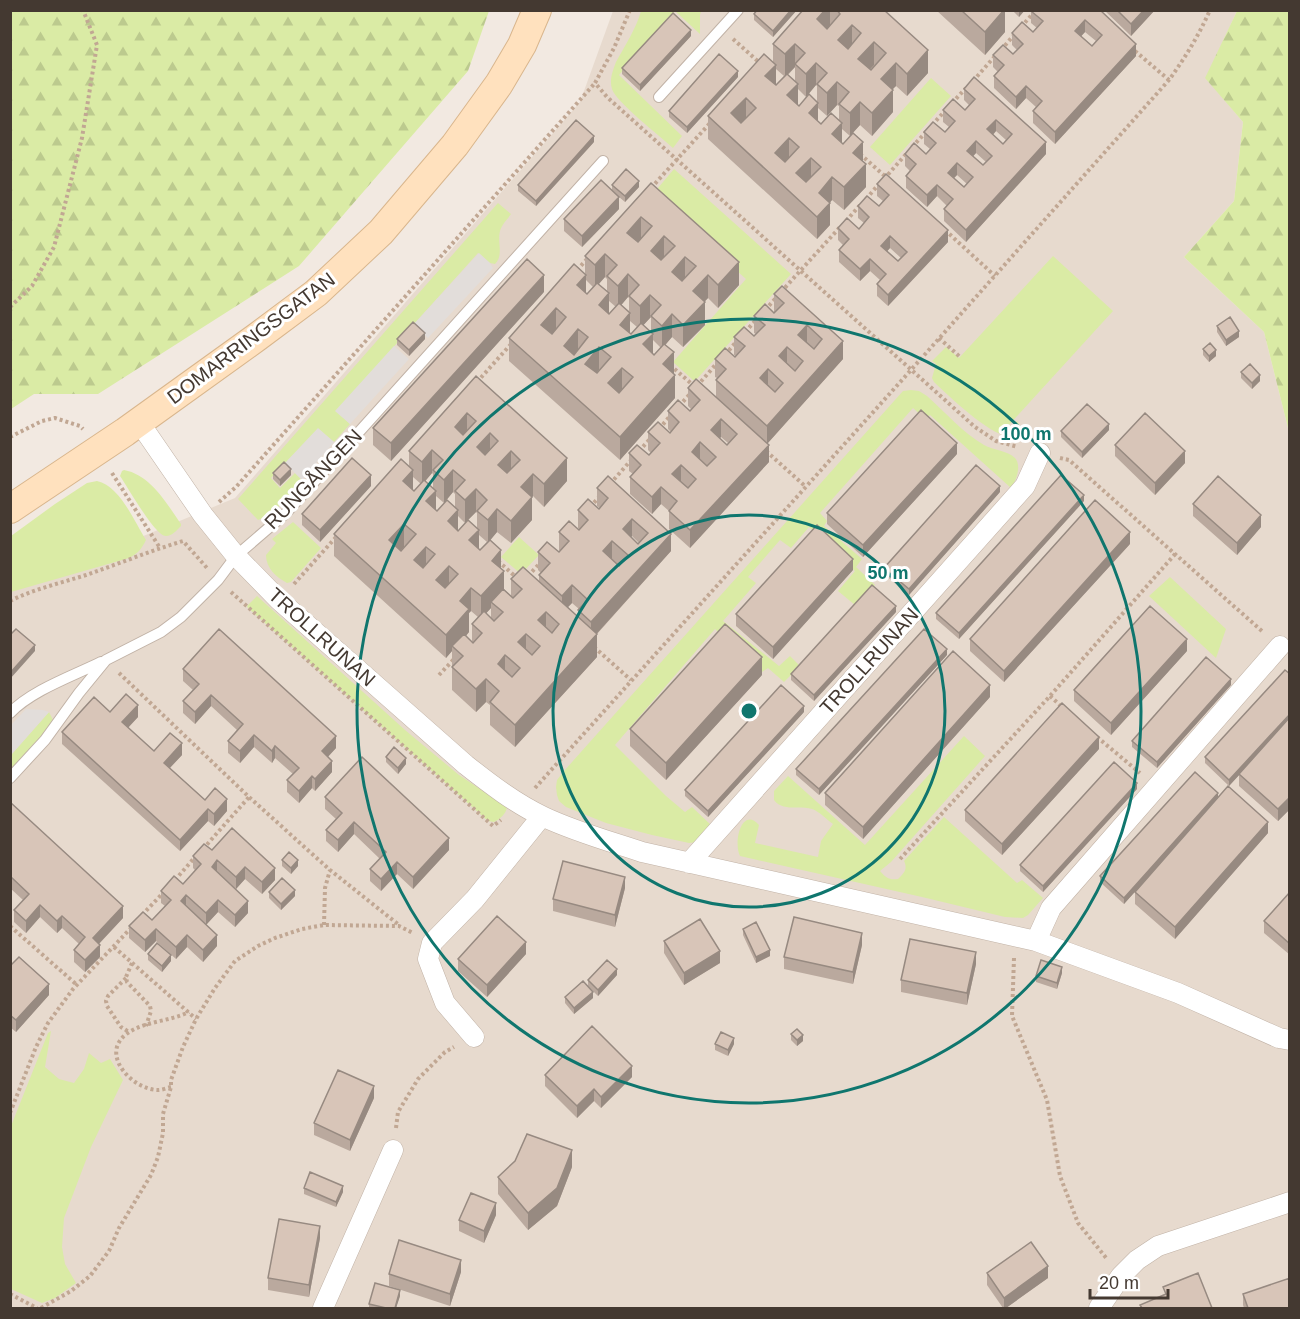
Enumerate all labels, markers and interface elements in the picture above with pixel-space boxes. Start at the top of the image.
street label: DOMARRINGSGATAN [163,268,339,408]
text: 100 m [1000,424,1052,444]
street label: RUNGÅNGEN [260,425,366,533]
text: 50 m [867,563,909,583]
street label: TROLLRUNAN [264,583,380,691]
street label: TROLLRUNAN [815,603,923,719]
centre of rings [739,701,759,721]
scale bar [1090,1262,1168,1300]
text: 20 m [1099,1273,1139,1293]

